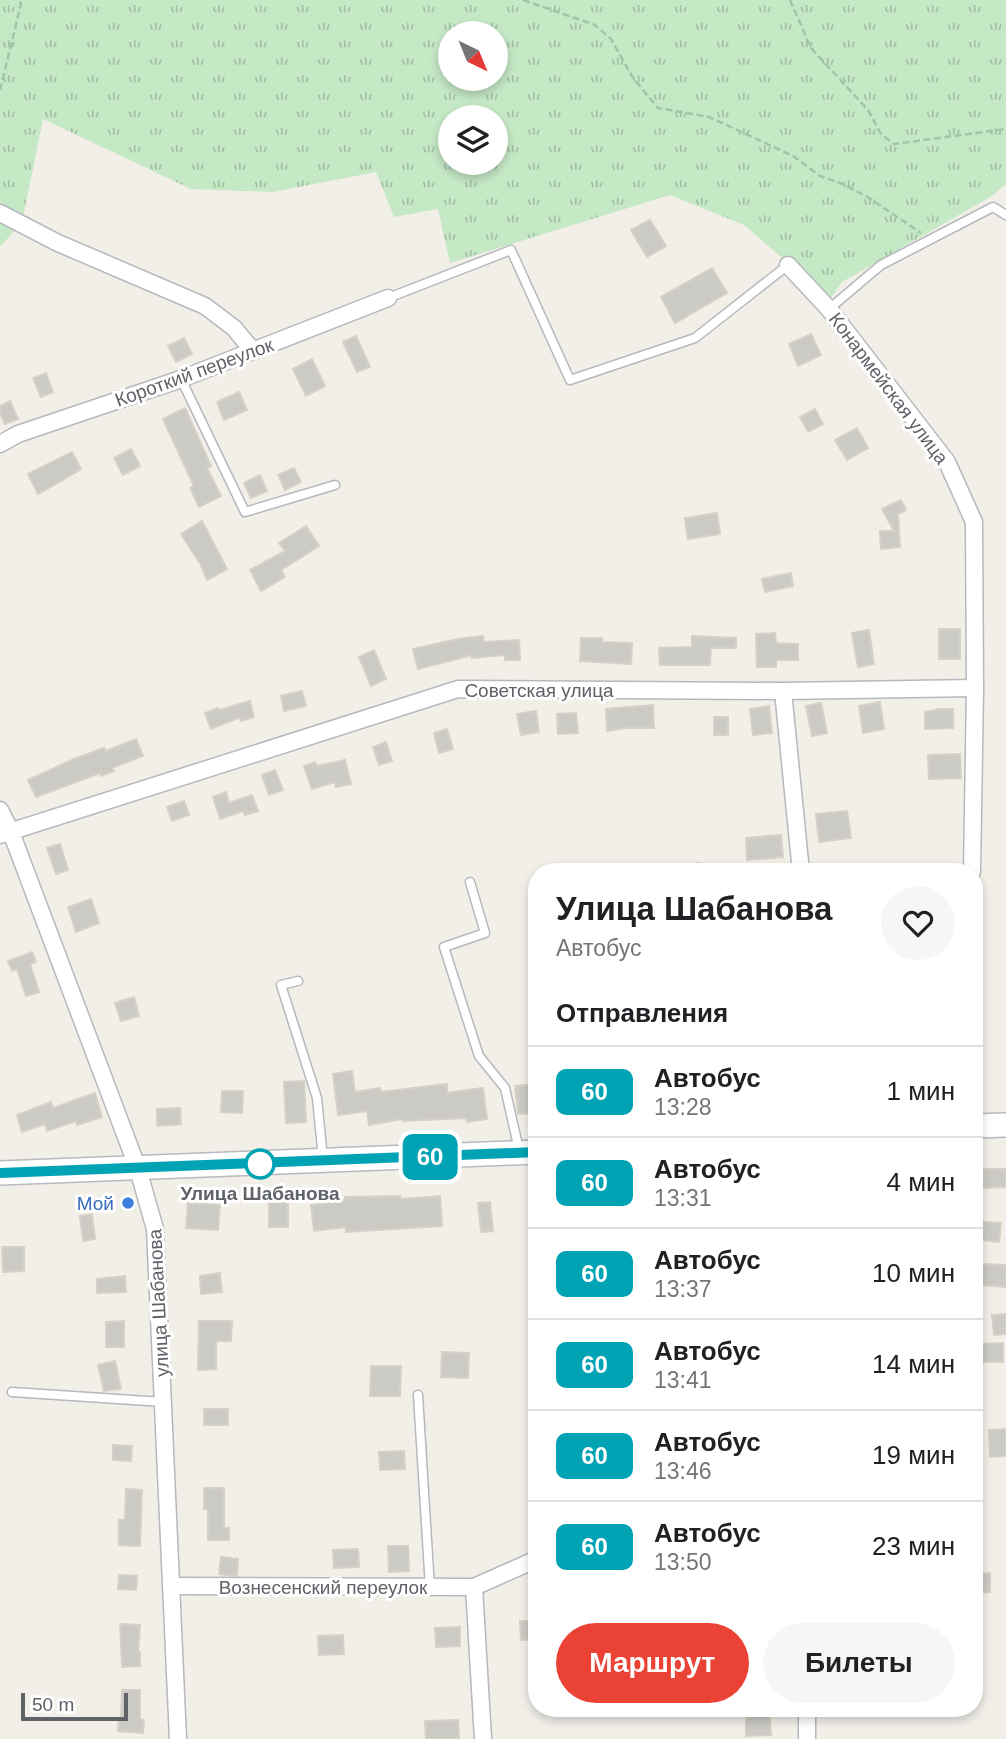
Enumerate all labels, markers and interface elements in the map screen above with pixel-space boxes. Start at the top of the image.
north arrow [438,21,508,91]
map controls [438,21,508,175]
button: layers [438,105,508,175]
street label: Конармейская улица [825,308,953,468]
street label: Короткий переулок [112,334,277,411]
street label: Советская улица [464,680,614,701]
button: heart [881,886,955,960]
text: Улица Шабанова [556,890,832,927]
text: Автобус [556,935,642,961]
text: Отправления [556,998,728,1028]
text: Автобус [654,1063,761,1093]
text: 1 мин [887,1076,955,1106]
text: 60 [581,1078,608,1105]
text: 13:28 [654,1094,712,1120]
line badge: 60 [398,1134,462,1180]
text: 60 [417,1143,443,1170]
marker: Улица Шабанова [245,1149,275,1179]
text: Автобус [654,1154,761,1184]
text: 4 мин [887,1167,955,1197]
text: 60 [581,1169,608,1196]
place label: Улица Шабанова [180,1183,340,1204]
text: 13:31 [654,1185,712,1211]
place label: Мой [77,1193,114,1214]
marker: Мой [120,1195,136,1211]
street label: улица Шабанова [144,1228,173,1377]
text: Автобус [654,1245,761,1275]
text: 10 мин [872,1258,955,1288]
text: 60 [581,1260,608,1287]
text: 13:37 [654,1276,712,1302]
text: Автобус [654,1336,761,1366]
text: 14 мин [872,1349,955,1379]
text: 60 [581,1351,608,1378]
text: 13:41 [654,1367,712,1393]
text: Автобус [654,1427,761,1457]
text: 19 мин [872,1440,955,1470]
text: 60 [581,1442,608,1469]
text: 13:46 [654,1458,712,1484]
text: Автобус [654,1518,761,1548]
text: 23 мин [872,1531,955,1561]
text: 60 [581,1533,608,1560]
text: 13:50 [654,1549,712,1575]
street label: Вознесенский переулок [219,1577,428,1598]
button: Маршрут [556,1623,749,1703]
button: Билеты [763,1623,955,1703]
scale bar [21,1690,128,1722]
text: 50 m [32,1694,74,1715]

